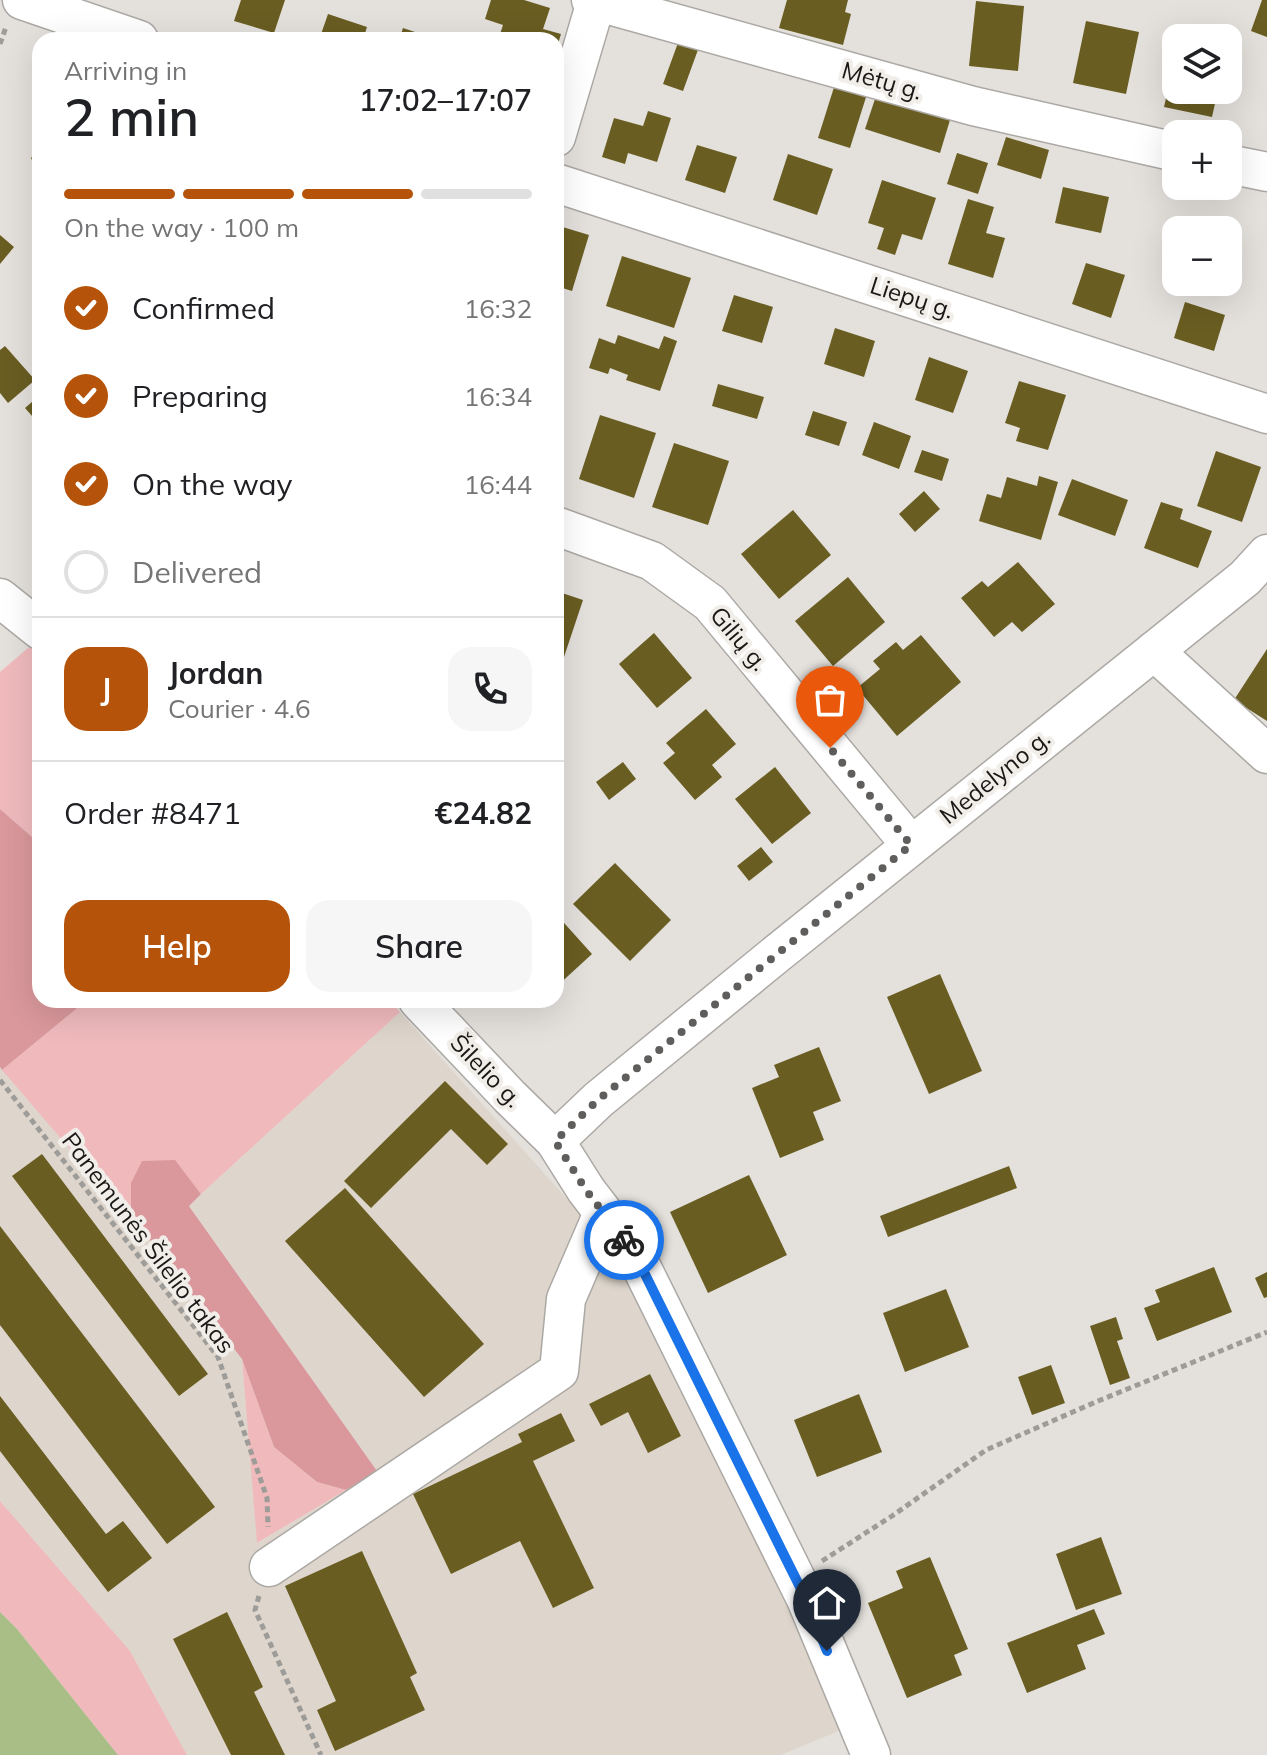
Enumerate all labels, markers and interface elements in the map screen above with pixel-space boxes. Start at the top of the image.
map controls [1162,24,1242,296]
button: layers [1162,24,1242,104]
text: Arriving in [64,54,187,87]
street label: Mėtų g. [839,54,926,106]
text: 17:02–17:07 [359,81,532,119]
text: 2 min [64,84,199,149]
button: + [1162,120,1242,200]
text: On the way · 100 m [64,211,299,244]
button: − [1162,216,1242,296]
street label: Liepų g. [867,269,958,325]
icon: check [64,286,108,330]
text: Confirmed [132,289,275,327]
text: 16:32 [464,292,532,325]
icon: check [64,374,108,418]
text: Preparing [132,377,268,415]
text: 16:34 [464,380,532,413]
icon: check [64,462,108,506]
text: On the way [132,465,292,503]
text: 16:44 [464,468,532,501]
text: Delivered [132,553,262,591]
street label: Gilių g. [704,600,775,677]
button: phone [448,647,532,731]
text: Jordan [168,654,263,692]
pin [796,666,864,748]
text: J [101,670,111,708]
icon: bag [808,678,852,722]
text: Courier · 4.6 [168,692,311,725]
street label: Medelyno g. [933,723,1056,830]
text: Order #8471 [64,794,241,832]
text: €24.82 [435,794,532,832]
button: Help [64,900,290,992]
button: Share [306,900,532,992]
street label: Šilelio g. [444,1027,529,1113]
street label: Panemunės Šilelio takas [56,1126,242,1359]
courier [584,1200,664,1280]
icon: bike [602,1218,646,1262]
pin [793,1569,861,1651]
icon: home [805,1581,849,1625]

